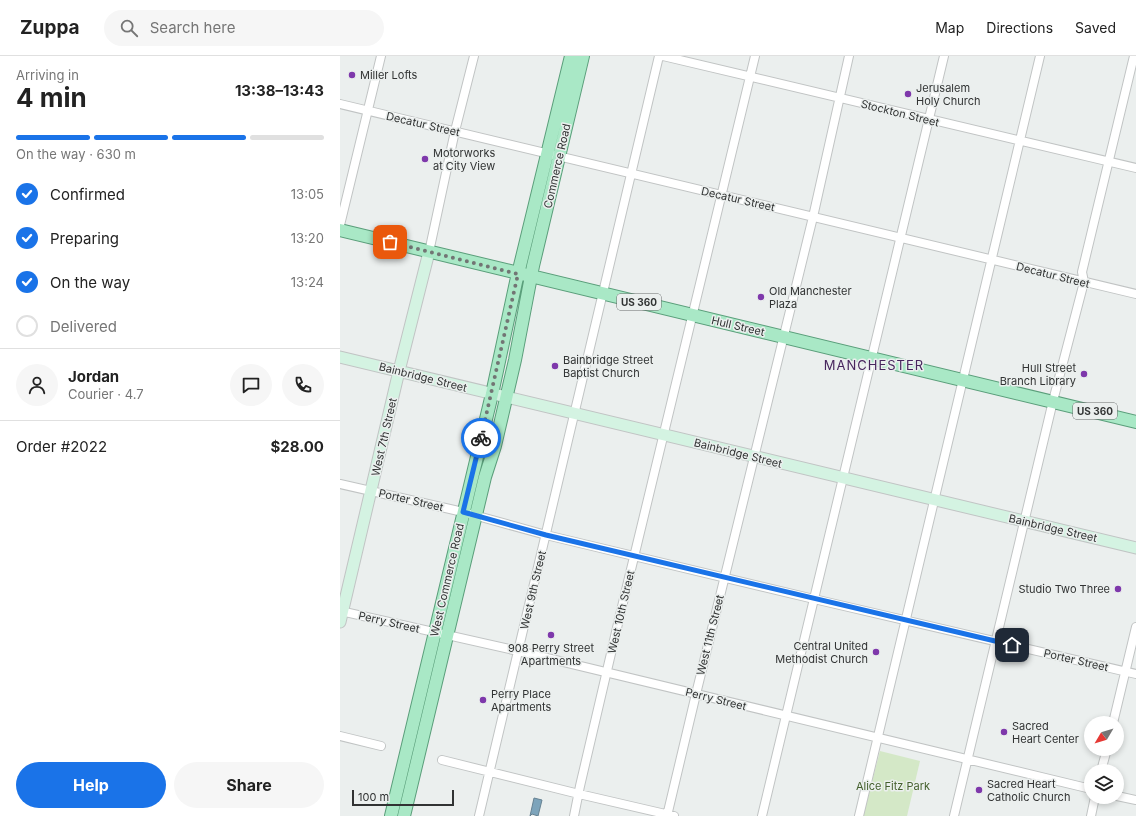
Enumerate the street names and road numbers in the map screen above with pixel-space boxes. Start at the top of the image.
street label: Stockton Street [859,97,941,130]
street label: Decatur Street [385,109,462,139]
street label: Commerce Road [540,122,574,210]
street label: Decatur Street [700,184,777,214]
street label: Decatur Street [1015,259,1092,291]
road number: US 360 [617,294,661,310]
street label: Hull Street [710,313,766,339]
street label: Bainbridge Street [378,359,469,395]
street label: West 7th Street [368,396,400,477]
road number: US 360 [1073,403,1117,419]
street label: Bainbridge Street [693,435,784,471]
street label: Porter Street [377,486,445,514]
street label: Bainbridge Street [1007,511,1099,545]
street label: West Commerce Road [427,522,467,638]
street label: West 9th Street [517,549,549,631]
street label: West 10th Street [605,569,637,655]
street label: West 11th Street [693,593,727,677]
street label: Perry Street [357,608,421,636]
street label: Porter Street [1042,646,1110,674]
street label: Perry Street [684,685,748,713]

